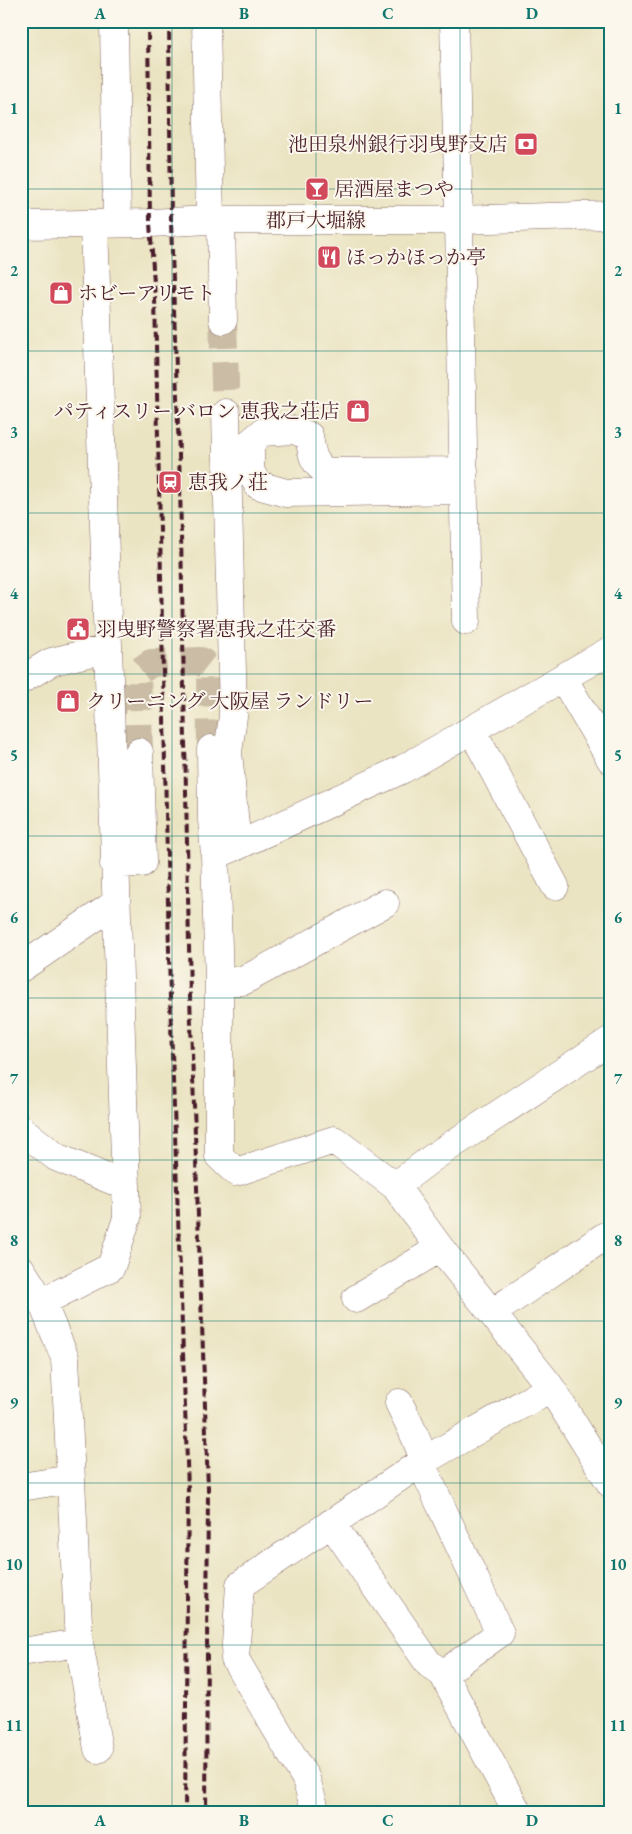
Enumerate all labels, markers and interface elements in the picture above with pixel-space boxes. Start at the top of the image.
text: A [93,3,106,24]
text: B [239,3,249,24]
text: C [382,3,394,24]
text: D [526,3,538,24]
text: 1 [10,98,18,119]
text: 1 [614,98,622,119]
place label: 池田泉州銀行羽曳野支店 [288,131,508,157]
bank icon: 池田泉州銀行羽曳野支店 [513,131,539,157]
bar icon: 居酒屋まつや [304,176,330,202]
place label: 居酒屋まつや [334,176,454,202]
street label: 郡戸大堀線 [266,207,366,233]
restaurant icon: ほっかほっか亭 [316,244,342,270]
place label: ほっかほっか亭 [346,244,486,270]
text: 2 [10,260,19,281]
text: 2 [614,260,623,281]
shop icon: ホビーアリモト [48,280,74,306]
place label: ホビーアリモト [78,280,215,306]
place label: パティスリー バロン 恵我之荘店 [54,398,340,424]
shop icon: パティスリー バロン 恵我之荘店 [345,398,371,424]
text: 3 [10,422,18,443]
text: 3 [614,422,622,443]
station icon: 恵我ノ荘 [157,469,183,495]
place label: 恵我ノ荘 [188,469,268,495]
text: 4 [10,583,19,604]
text: 4 [614,583,623,604]
public building icon: 羽曳野警察署恵我之荘交番 [65,616,91,642]
place label: 羽曳野警察署恵我之荘交番 [96,616,336,642]
shop icon: クリーニング 大阪屋 ランドリー [55,688,81,714]
place label: クリーニング 大阪屋 ランドリー [86,688,374,714]
text: 5 [10,745,18,766]
text: 5 [614,745,622,766]
text: 6 [10,907,19,928]
text: 6 [614,907,623,928]
text: 7 [10,1068,19,1089]
text: 7 [614,1068,623,1089]
text: 8 [10,1230,18,1251]
text: 8 [614,1230,622,1251]
text: 9 [10,1392,19,1413]
text: 9 [614,1392,623,1413]
text: 10 [6,1554,23,1575]
text: 10 [610,1554,627,1575]
text: 11 [6,1715,22,1736]
text: 11 [610,1715,626,1736]
text: A [93,1810,106,1831]
text: B [239,1810,249,1831]
text: C [382,1810,394,1831]
text: D [526,1810,538,1831]

